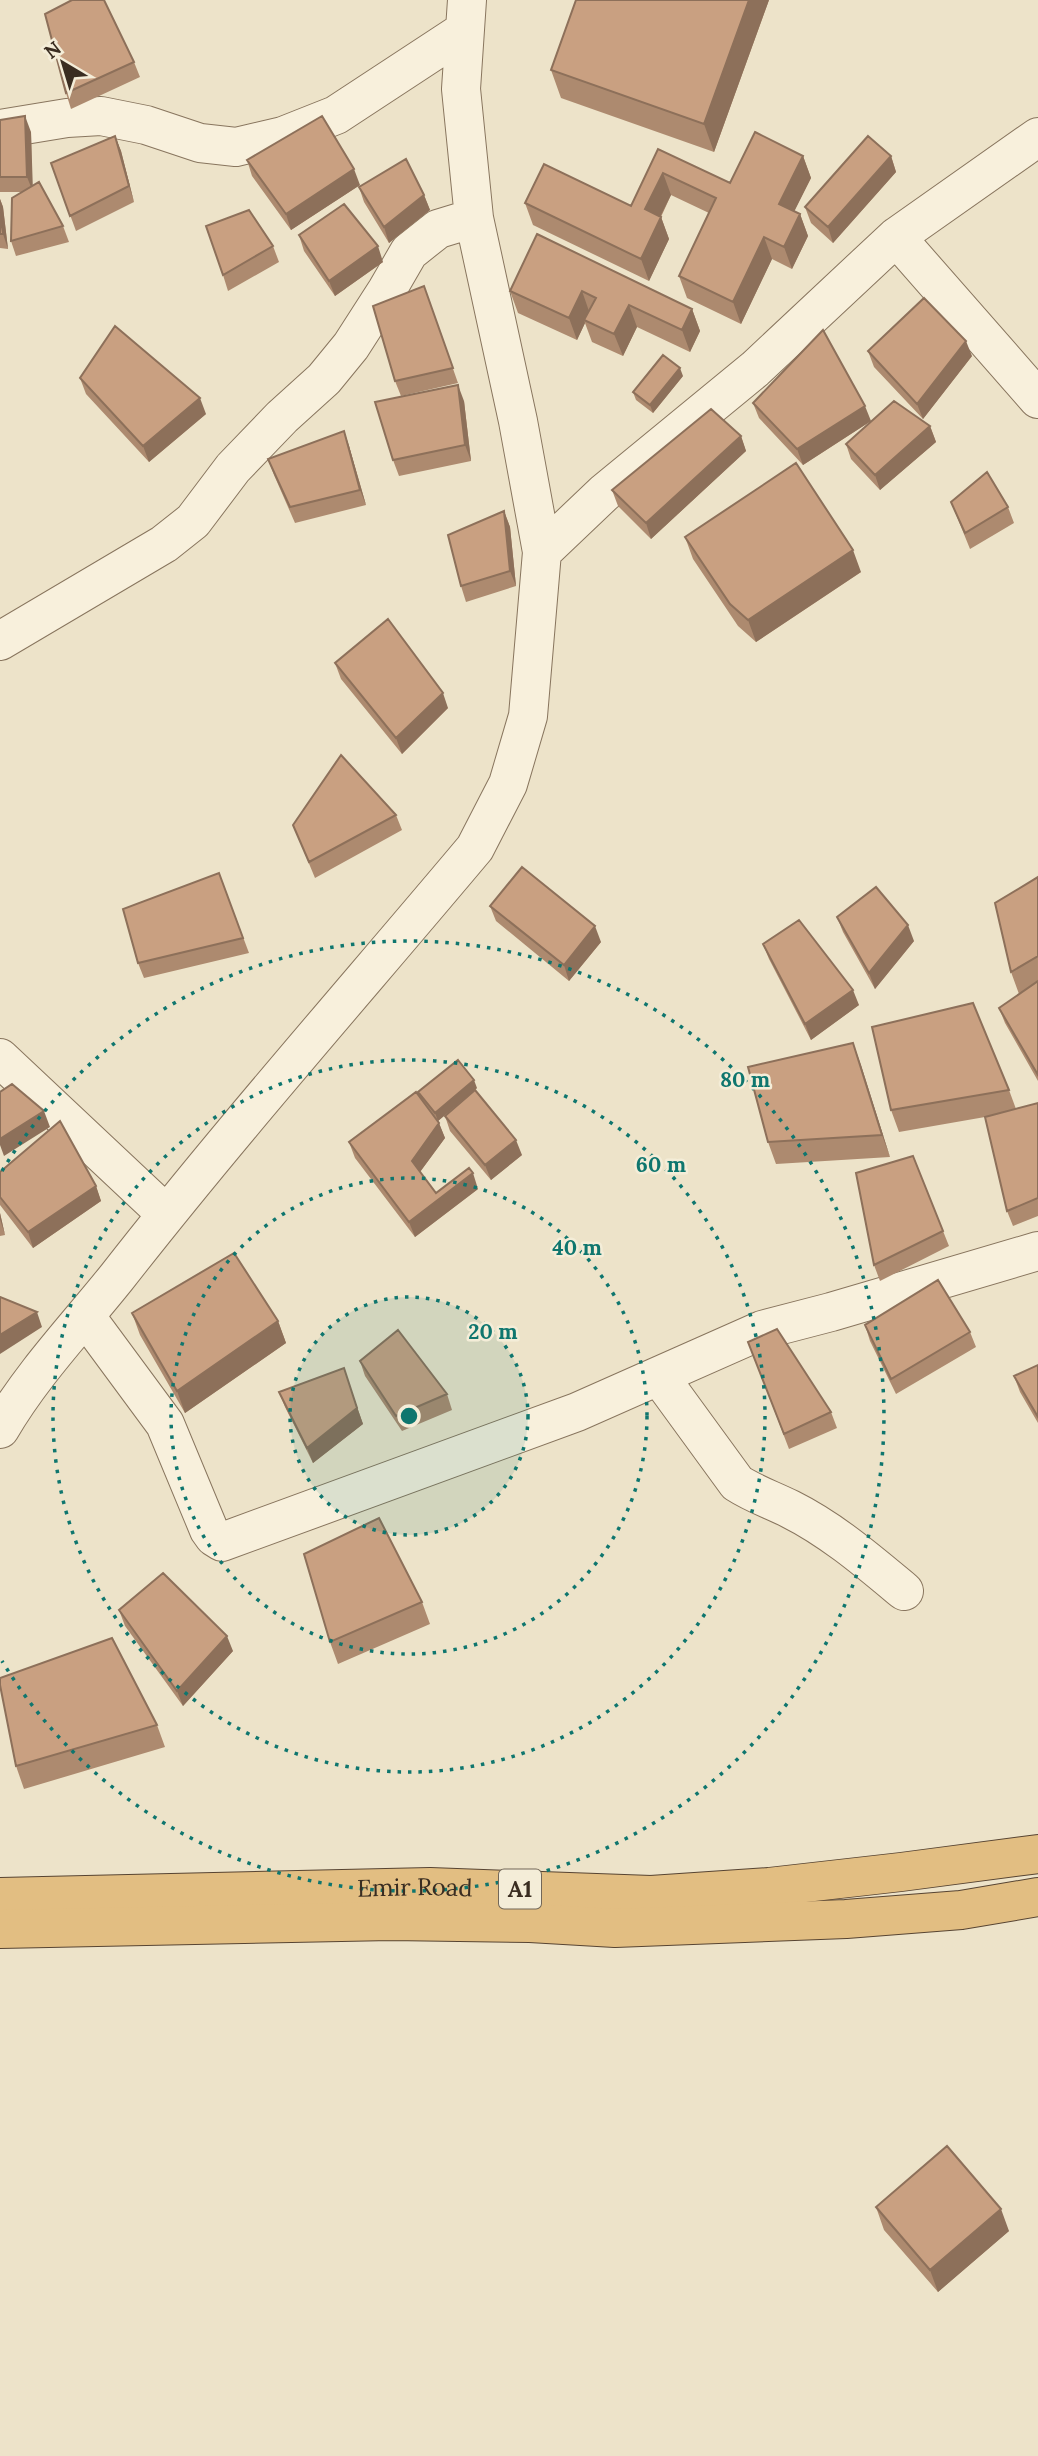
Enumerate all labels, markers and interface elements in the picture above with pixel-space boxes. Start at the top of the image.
north arrow [28,28,98,98]
text: N [39,35,66,64]
text: 80 m [720,1066,770,1093]
text: 60 m [636,1151,686,1178]
text: 40 m [552,1234,602,1261]
text: 20 m [468,1318,518,1345]
centre of rings [397,1404,421,1428]
road number: A1 [499,1870,541,1908]
street label: Emir Road [357,1871,473,1904]

